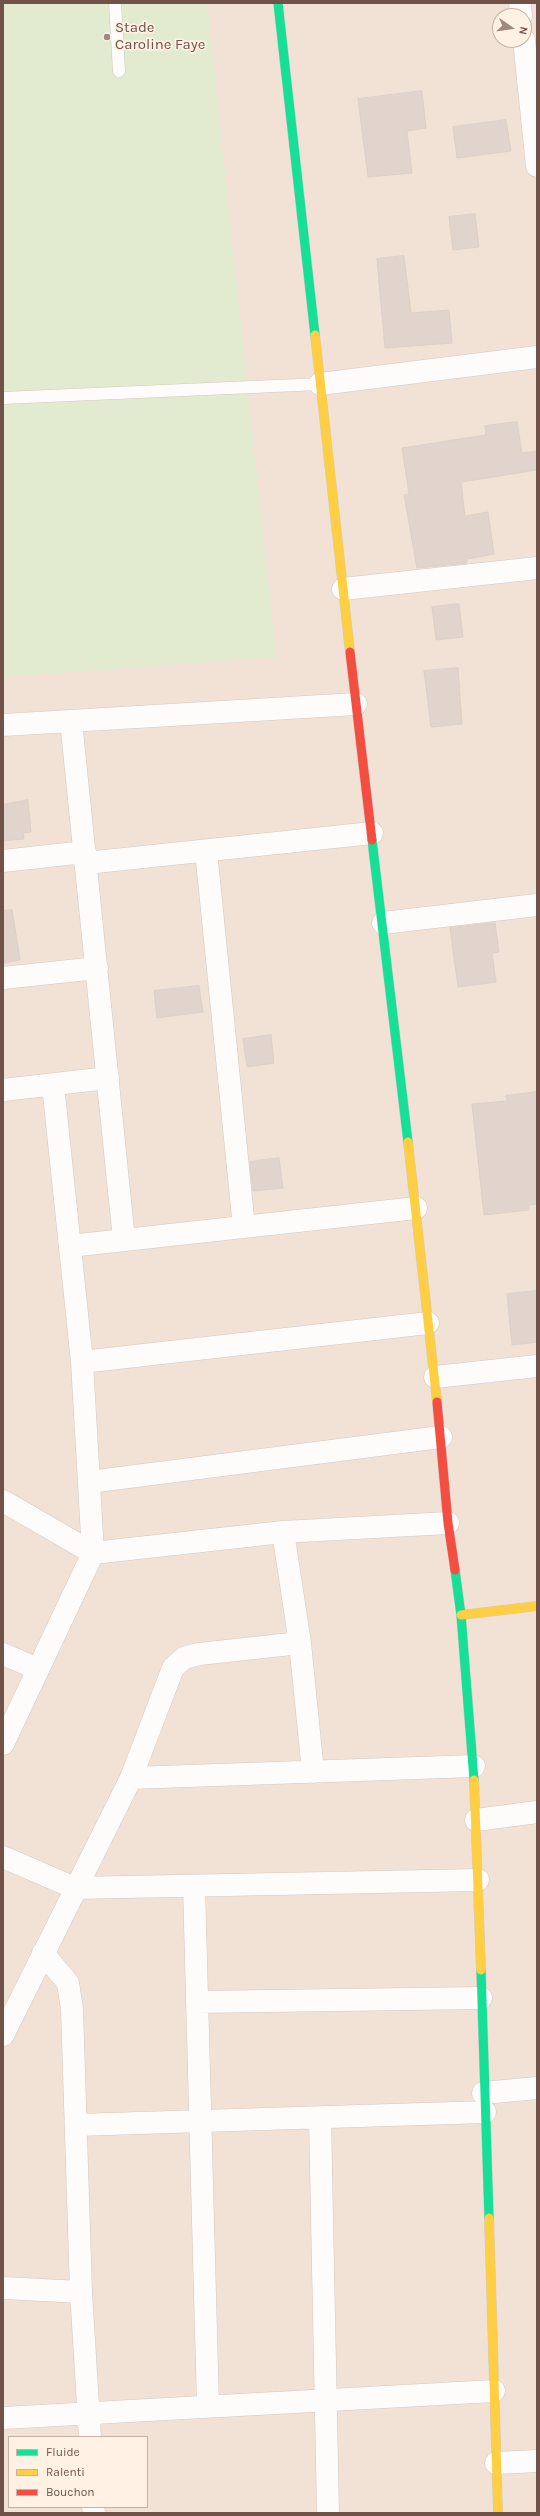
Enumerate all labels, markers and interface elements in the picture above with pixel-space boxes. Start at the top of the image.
north arrow [492,8,532,48]
place label: Stade Caroline Faye [115,19,206,54]
text: N [516,25,530,36]
marker: Stade Caroline Faye [102,32,112,42]
legend [8,2436,148,2508]
text: Fluide [46,2445,80,2459]
text: Ralenti [46,2465,85,2479]
text: Bouchon [46,2485,95,2499]

